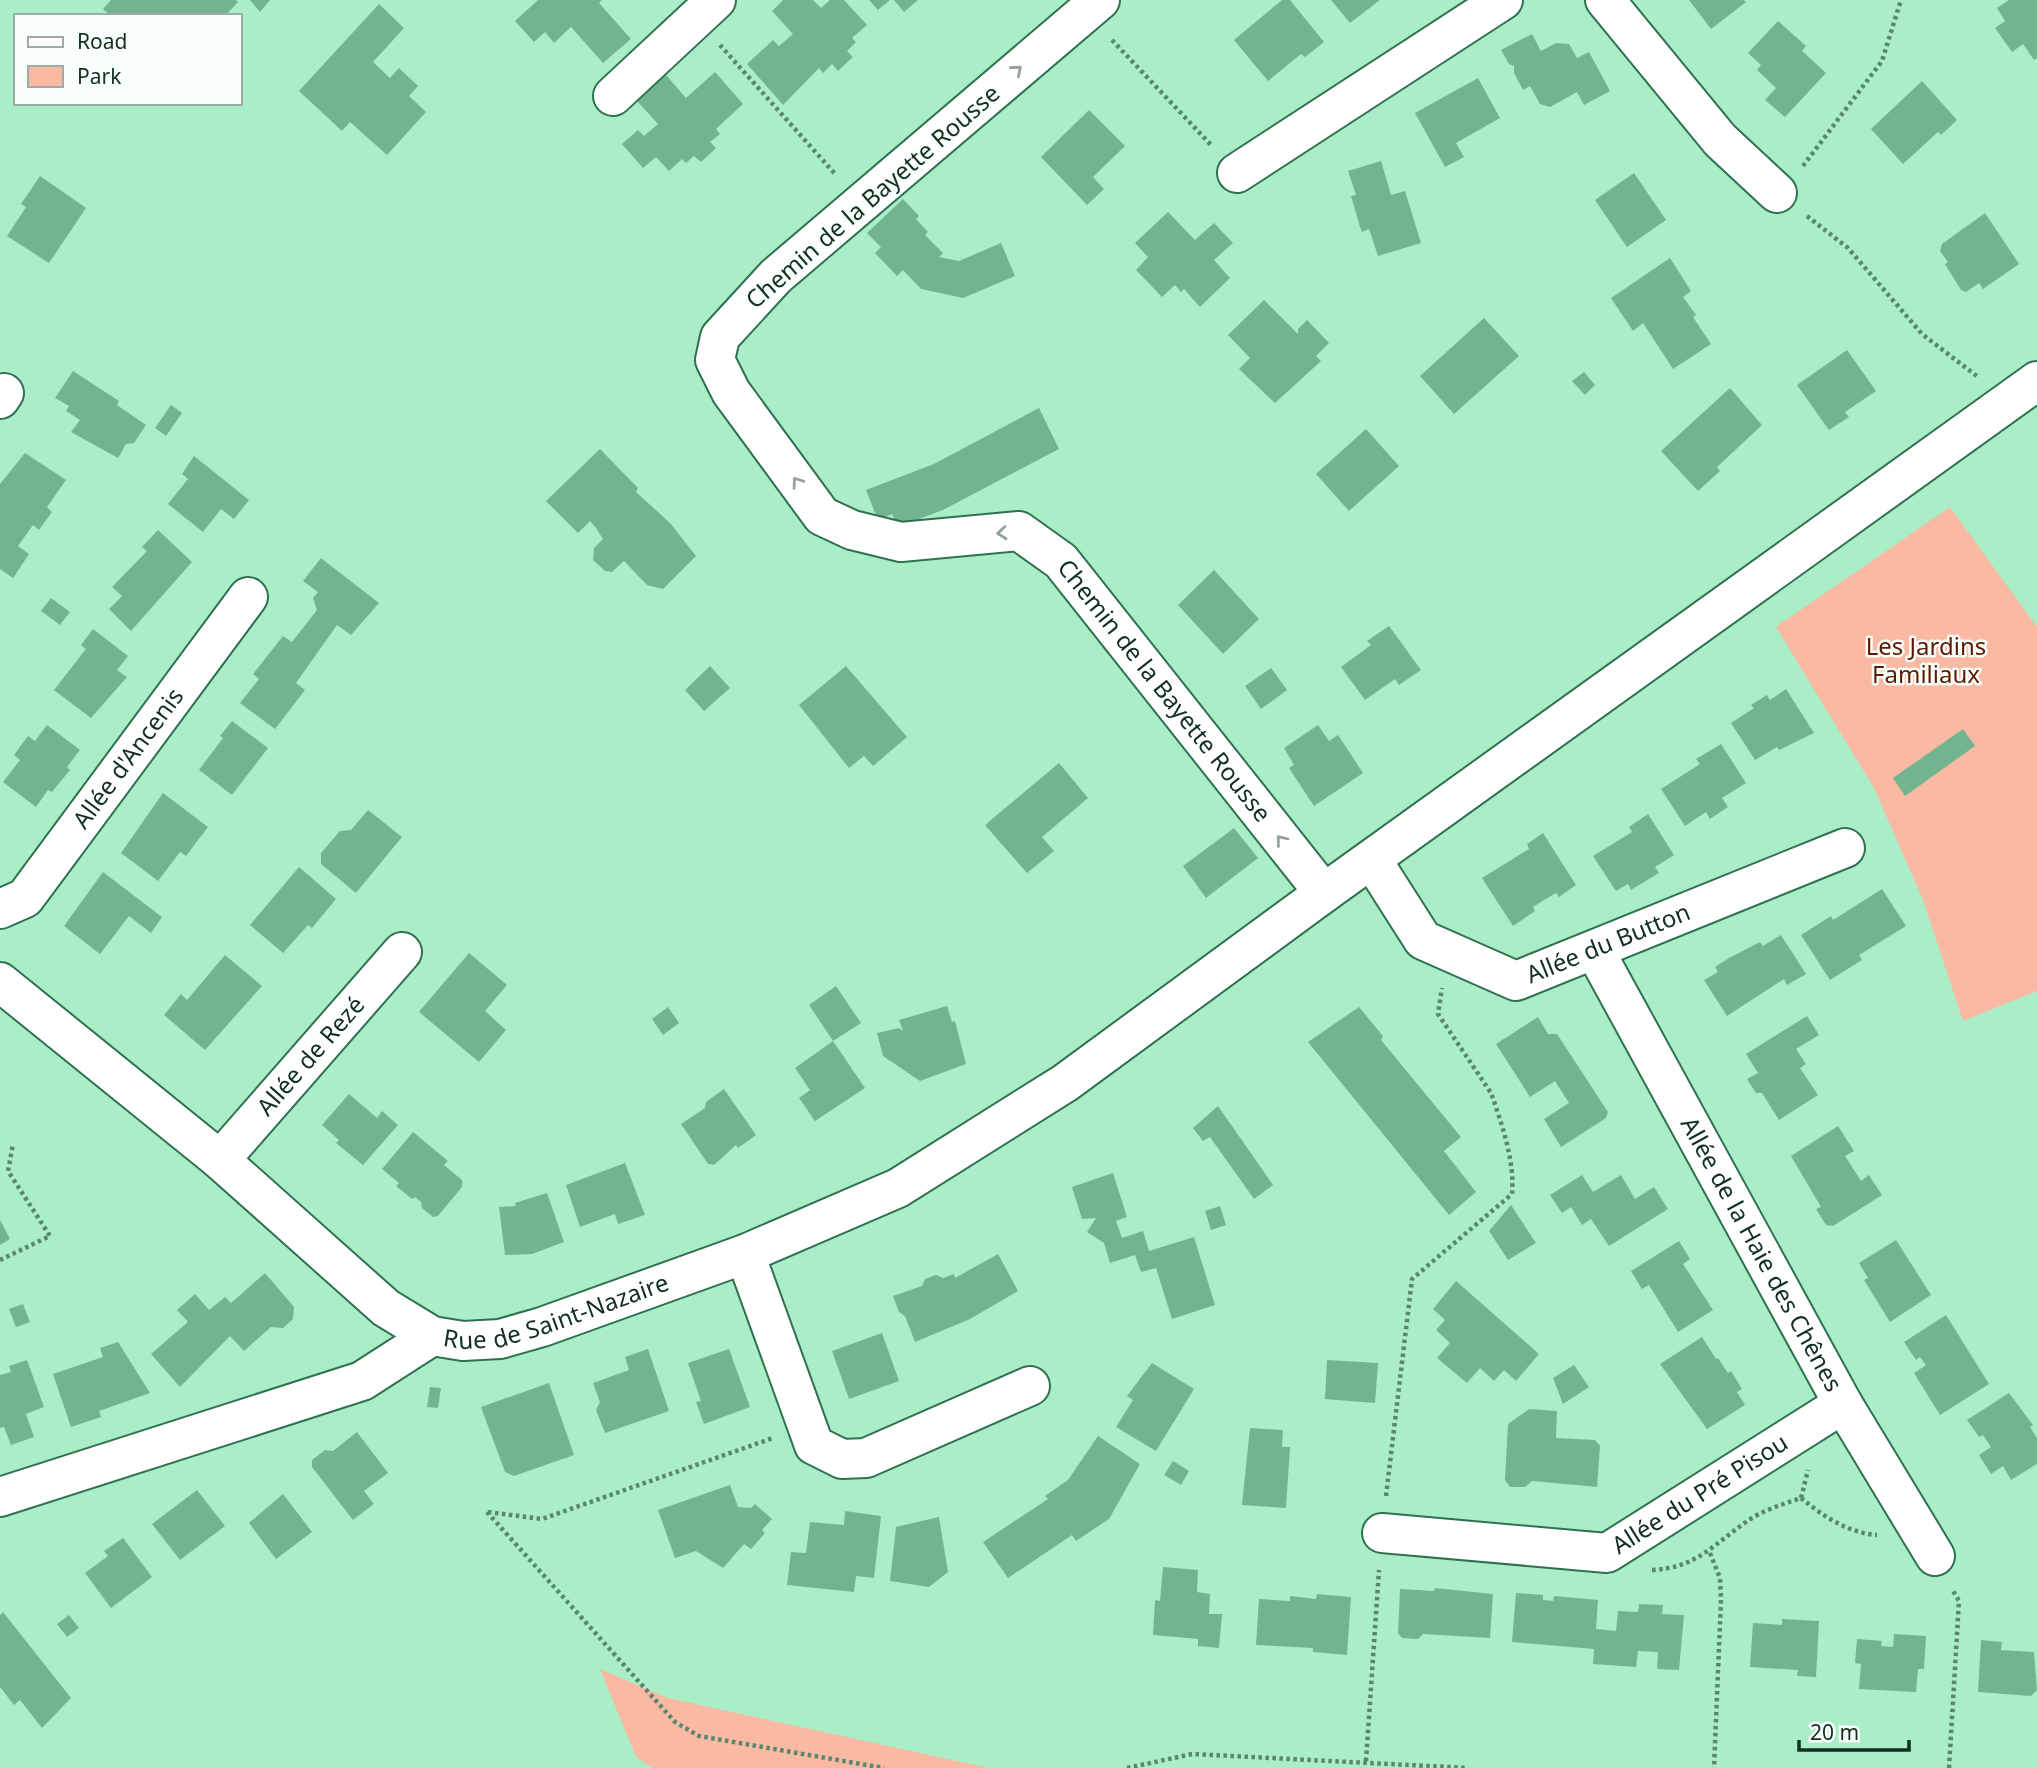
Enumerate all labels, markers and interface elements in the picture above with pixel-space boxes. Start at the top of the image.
legend [14,14,242,105]
text: Road [77,27,127,55]
text: Park [77,62,122,90]
one-way arrow [1009,66,1021,79]
street label: Chemin de la Bayette Rousse [738,76,1006,315]
one-way arrow [793,477,805,490]
one-way arrow [997,525,1008,540]
street label: Chemin de la Bayette Rousse [1051,552,1279,828]
park label: Les Jardins Familiaux [1866,629,1986,690]
street label: Allée d'Ancenis [64,680,190,835]
one-way arrow [1277,835,1290,847]
street label: Allée du Button [1521,894,1695,990]
street label: Allée de Rezé [248,988,371,1122]
street label: Allée de la Haie des Chênes [1674,1111,1851,1397]
street label: Rue de Saint-Nazaire [441,1265,673,1356]
street label: Allée du Pré Pisou [1605,1425,1794,1561]
scale bar [1799,1708,1909,1752]
text: 20 m [1810,1718,1859,1746]

